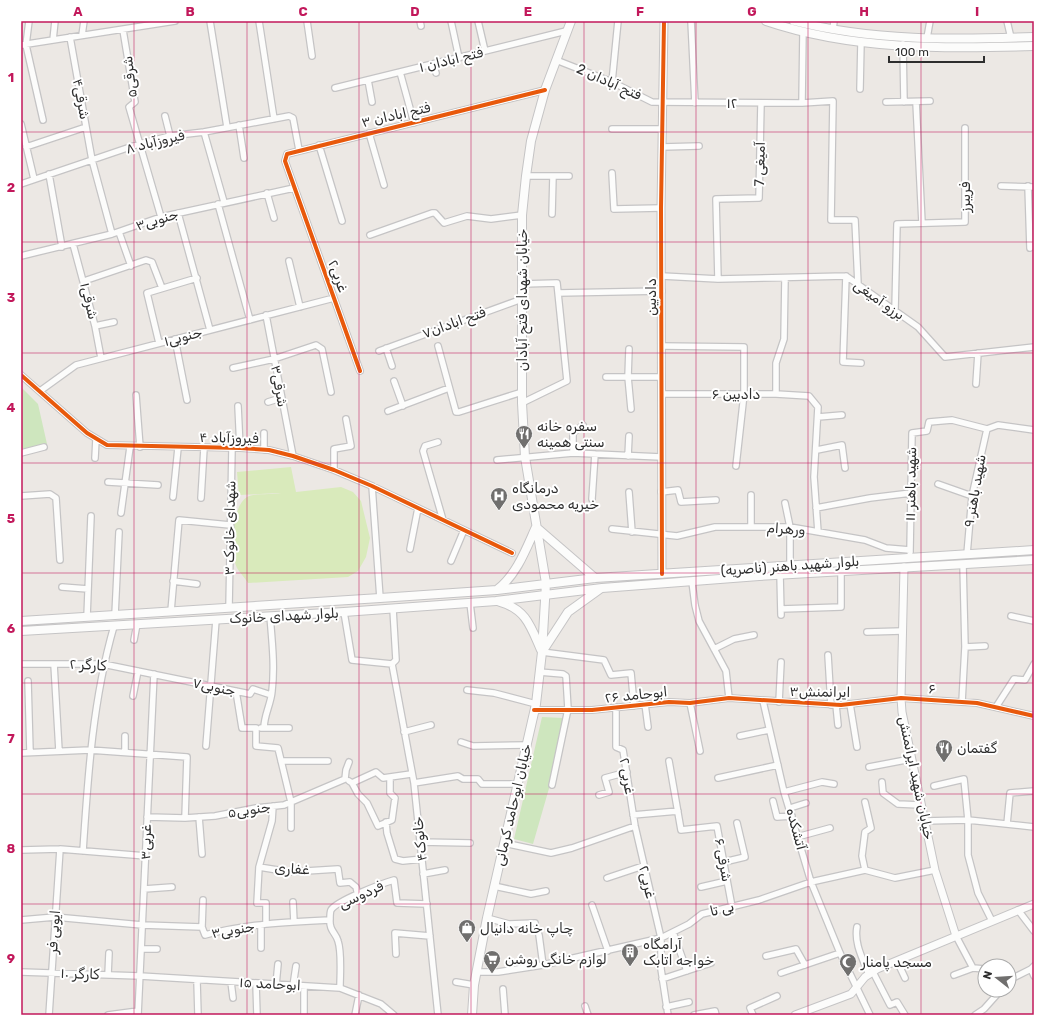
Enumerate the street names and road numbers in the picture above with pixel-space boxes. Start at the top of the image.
street label: فتح ابادان ۱ [417,44,486,78]
street label: شرقی۵ [119,55,141,99]
street label: فتح آبادان 2 [573,60,644,106]
street label: شرقی۴ [69,77,93,121]
street label: ۱۲ [726,95,738,112]
street label: فتح ابادان ۳ [360,99,433,133]
street label: فیروزآباد ۸ [124,126,187,158]
street label: آمیغی 7 [751,142,769,186]
street label: فریبرز [957,181,974,213]
street label: جنوبی۳ [134,205,181,234]
street label: خیابان شهدای فتح آبادان [514,229,533,371]
street label: غربی۲ [324,257,352,295]
street label: برزو آمیغی [850,276,908,324]
street label: دادبین [643,278,660,316]
street label: شرقی۱ [76,281,102,321]
street label: فتح ابادان۷ [420,304,489,344]
street label: جنوبی۱ [162,324,204,350]
street label: شرقی۳ [267,364,291,408]
street label: دادبین ۶ [712,386,760,403]
street label: فیروزآباد ۴ [199,429,259,447]
street label: شهید باهنر ۱۱ [902,447,920,521]
street label: شهید باهنر ۹ [960,453,990,529]
street label: شهدای خانوک ۳ [221,480,239,576]
street label: ورهرام [766,519,806,540]
street label: بلوار شهید باهنر (ناصریه) [720,553,860,579]
street label: بلوار شهدای خانوک [229,605,339,627]
street label: کارگر ۲ [69,656,108,674]
street label: جنوبی۷ [191,674,237,700]
street label: ۶ [928,680,936,698]
street label: ابوحامد ۲۶ [604,683,668,707]
street label: ایرانمنش۳ [789,683,851,701]
street label: خیابان شهید ایرانمنش [895,715,937,841]
street label: خیابان ابوحامد کرمانی [491,742,535,868]
street label: ۲ غربی [616,757,638,796]
street label: جنوبی۵ [226,798,272,822]
street label: آتشکده [782,806,810,852]
street label: خانوک۴ [409,816,431,862]
street label: غربی۳ [137,824,155,860]
street label: ۶ شرقی [711,837,735,883]
street label: غفاری [274,860,310,878]
street label: غربی۲ [635,864,659,901]
street label: فردوسی [336,877,387,913]
street label: بی تا [708,898,736,920]
street label: ایوبی فر [44,910,64,955]
street label: جنوبی۳ [210,918,256,942]
street label: کارگر ۱۰ [60,965,101,983]
street label: ابوحامد ۱۵ [239,974,301,994]

